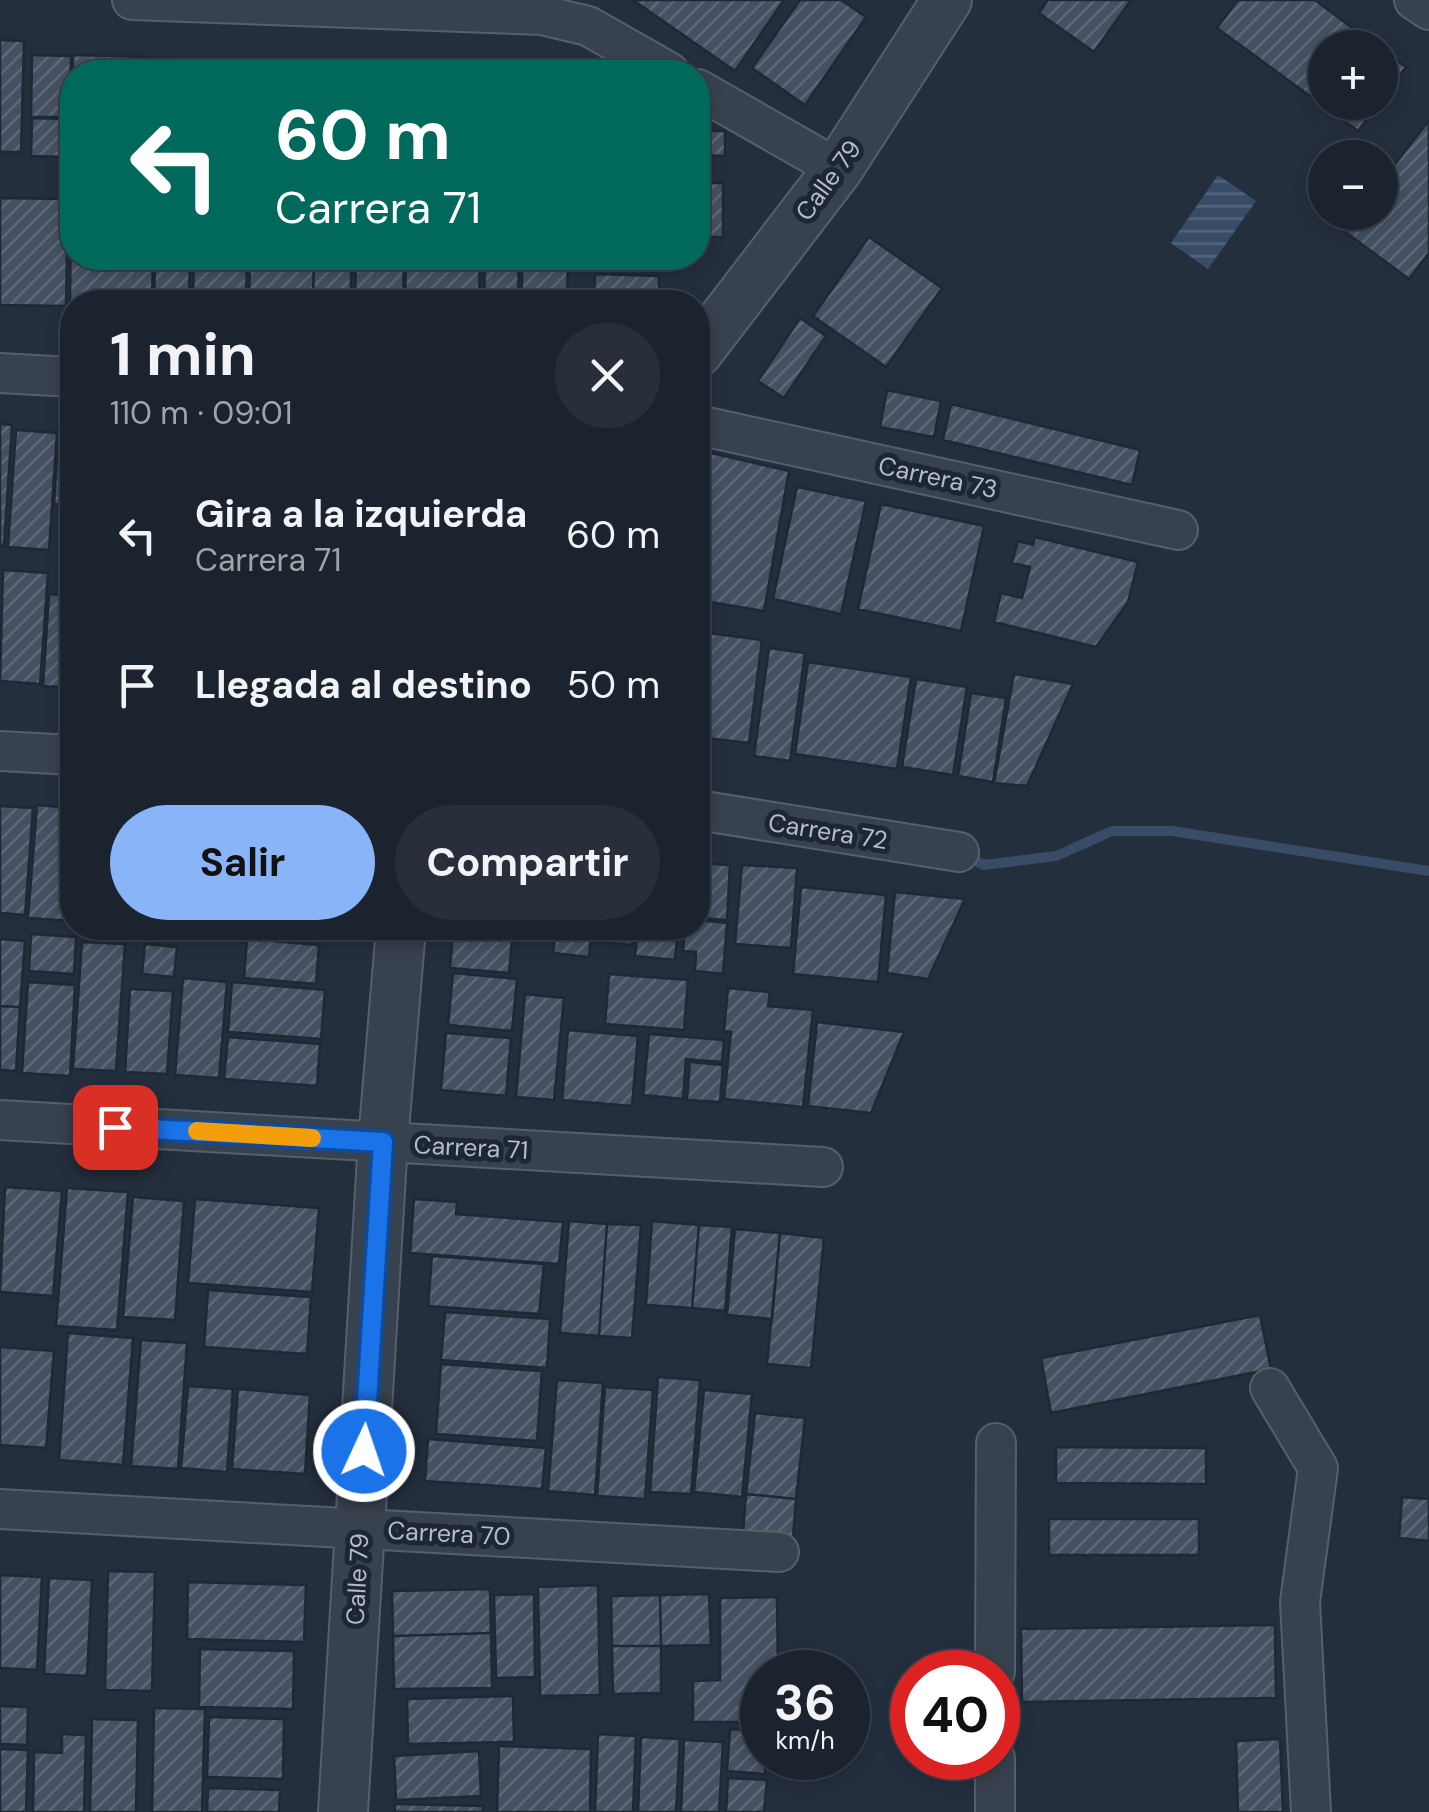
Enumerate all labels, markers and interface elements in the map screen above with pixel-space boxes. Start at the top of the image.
map controls [1308,30,1398,230]
button: + [1308,30,1398,120]
text: 60 m [275,90,451,181]
icon: left [110,100,240,230]
street label: Calle 79 [788,133,869,227]
button: − [1308,140,1398,230]
text: Carrera 71 [275,178,481,237]
text: 1 min [110,315,256,394]
button: close [555,323,660,428]
text: 110 m · 09:01 [110,392,293,434]
street label: Carrera 73 [875,449,1000,506]
text: Gira a la izquierda [195,489,527,539]
icon: left [110,508,165,563]
text: 60 m [566,510,660,560]
text: Carrera 71 [195,539,342,581]
icon: arrive [110,658,165,713]
text: Llegada al destino [195,660,532,710]
text: 50 m [567,660,660,710]
button: Salir [110,805,375,920]
button: Compartir [395,805,660,920]
street label: Carrera 72 [766,806,890,857]
pin [73,1085,158,1170]
icon: arrive [88,1100,143,1155]
street label: Carrera 71 [413,1128,529,1167]
position arrow [312,1399,416,1503]
street label: Carrera 70 [387,1514,511,1553]
street label: Calle 79 [339,1532,376,1626]
speed limit sign: 40 [890,1650,1020,1780]
text: 36 [774,1670,836,1736]
text: km/h [775,1724,835,1757]

